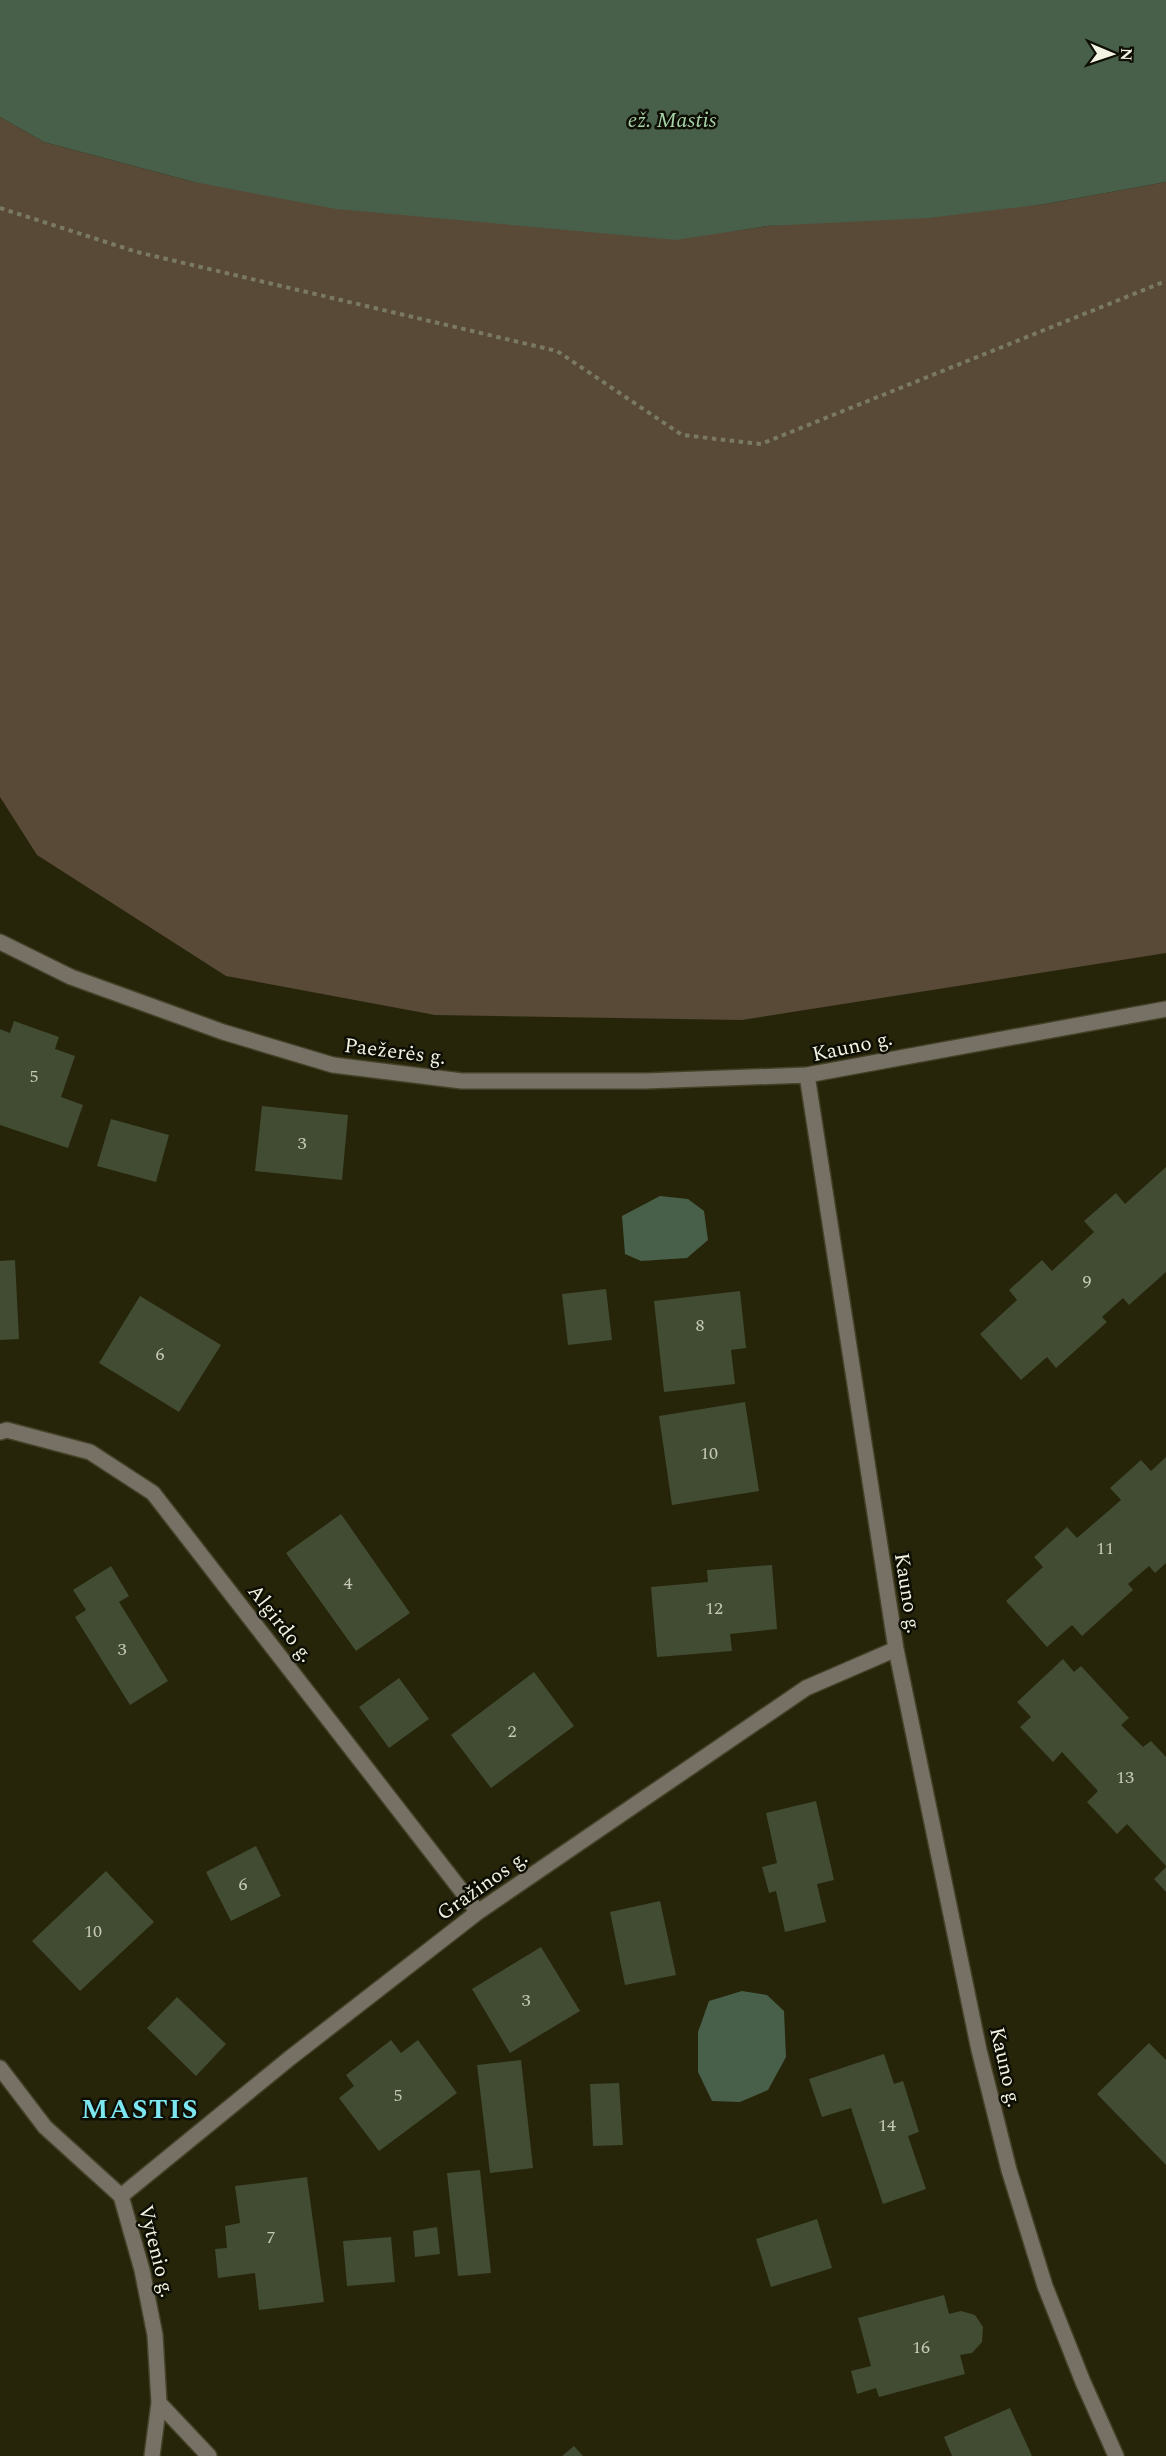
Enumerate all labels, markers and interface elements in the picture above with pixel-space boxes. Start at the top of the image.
north arrow [1082,24,1142,84]
text: N [1114,48,1138,61]
water label: ež. Mastis [627,104,717,137]
street label: Kauno g. [809,1023,895,1071]
street label: Paežerės g. [342,1030,448,1074]
house number: 5 [30,1063,39,1090]
house number: 3 [298,1130,307,1157]
house number: 9 [1083,1268,1092,1295]
house number: 8 [696,1312,705,1339]
house number: 6 [156,1341,165,1368]
house number: 10 [700,1440,718,1467]
house number: 11 [1096,1535,1114,1562]
street label: Kauno g. [885,1550,929,1636]
house number: 4 [344,1570,353,1597]
street label: Algirdo g. [239,1577,321,1670]
house number: 12 [705,1595,723,1622]
house number: 3 [118,1636,127,1663]
house number: 2 [508,1718,517,1745]
house number: 13 [1116,1764,1134,1791]
street label: Gražinos g. [430,1843,535,1929]
house number: 6 [239,1871,248,1898]
house number: 10 [84,1918,102,1945]
house number: 3 [522,1987,531,2014]
street label: Kauno g. [980,2024,1030,2110]
house number: 5 [394,2082,403,2109]
district label: MASTIS [81,2089,199,2131]
house number: 14 [878,2112,896,2139]
street label: Vytenio g. [129,2202,183,2301]
house number: 7 [267,2224,276,2251]
house number: 16 [912,2334,930,2361]

